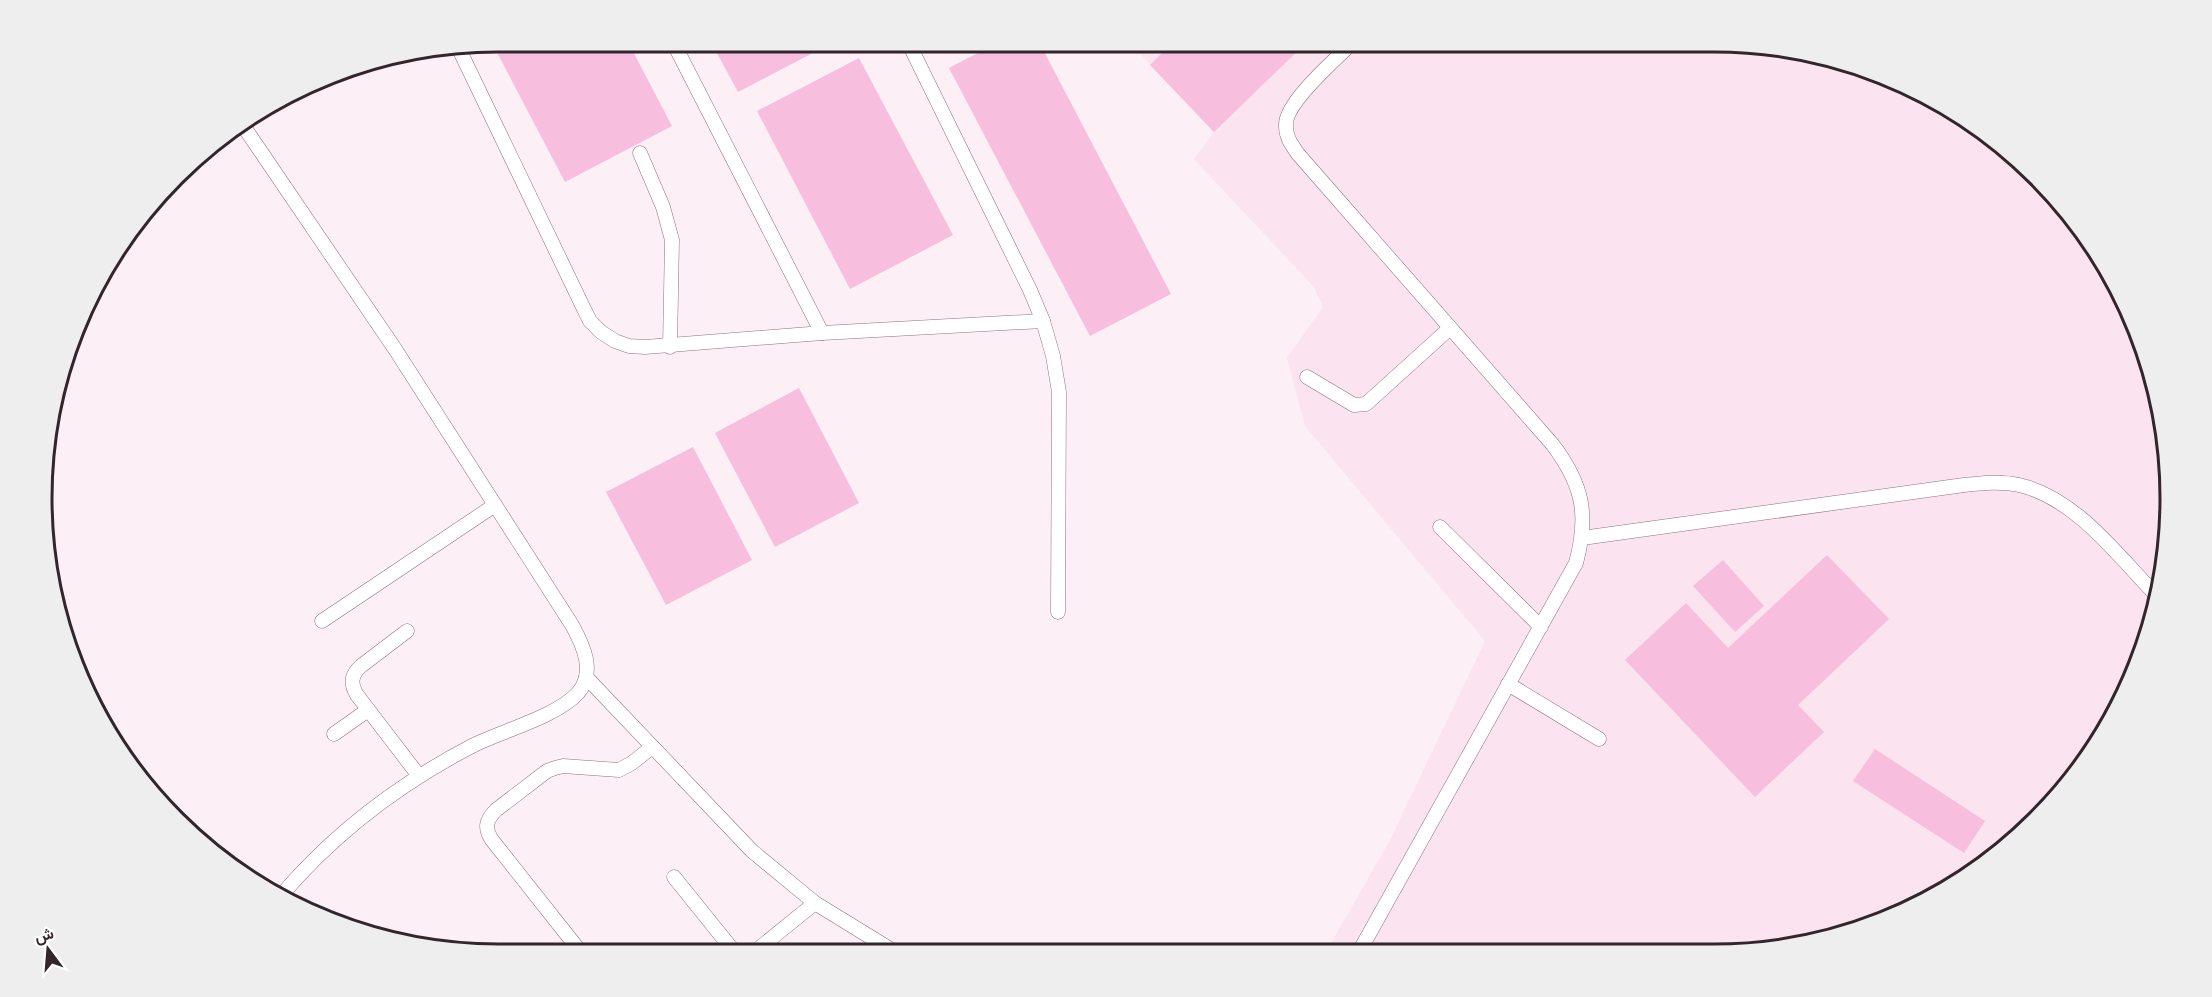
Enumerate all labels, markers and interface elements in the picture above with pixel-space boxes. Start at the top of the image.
north arrow [18,919,78,979]
text: ش [32,921,56,948]

